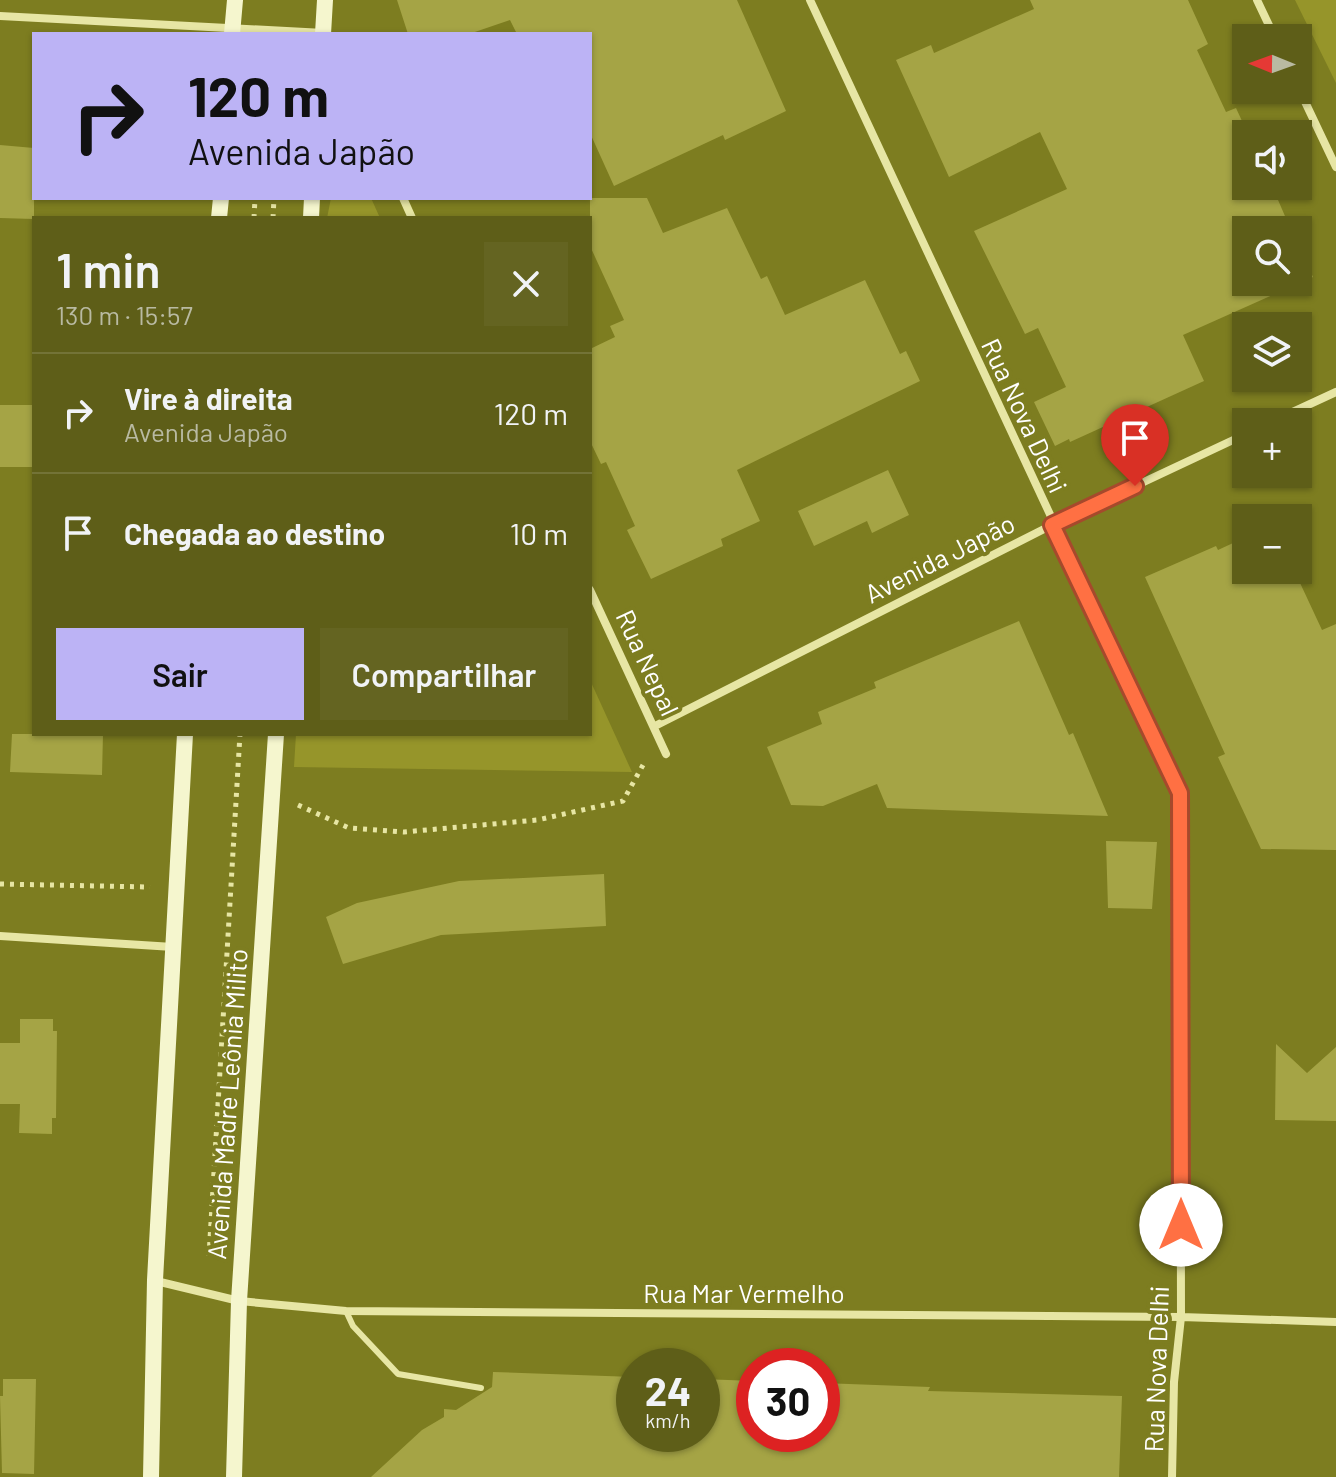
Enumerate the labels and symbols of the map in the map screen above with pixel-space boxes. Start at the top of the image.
north arrow [1232,24,1312,104]
street label: Rua Nova Delhi [976,333,1075,497]
pin [1101,404,1169,486]
street label: Avenida Japão [859,507,1019,609]
street label: Rua Nepal [610,604,686,720]
street label: Avenida Madre Leônia Milito [200,947,253,1260]
position arrow [1139,1183,1223,1267]
street label: Rua Mar Vermelho [643,1277,845,1308]
street label: Rua Nova Delhi [1137,1285,1174,1453]
speed limit sign: 30 [736,1348,840,1452]

